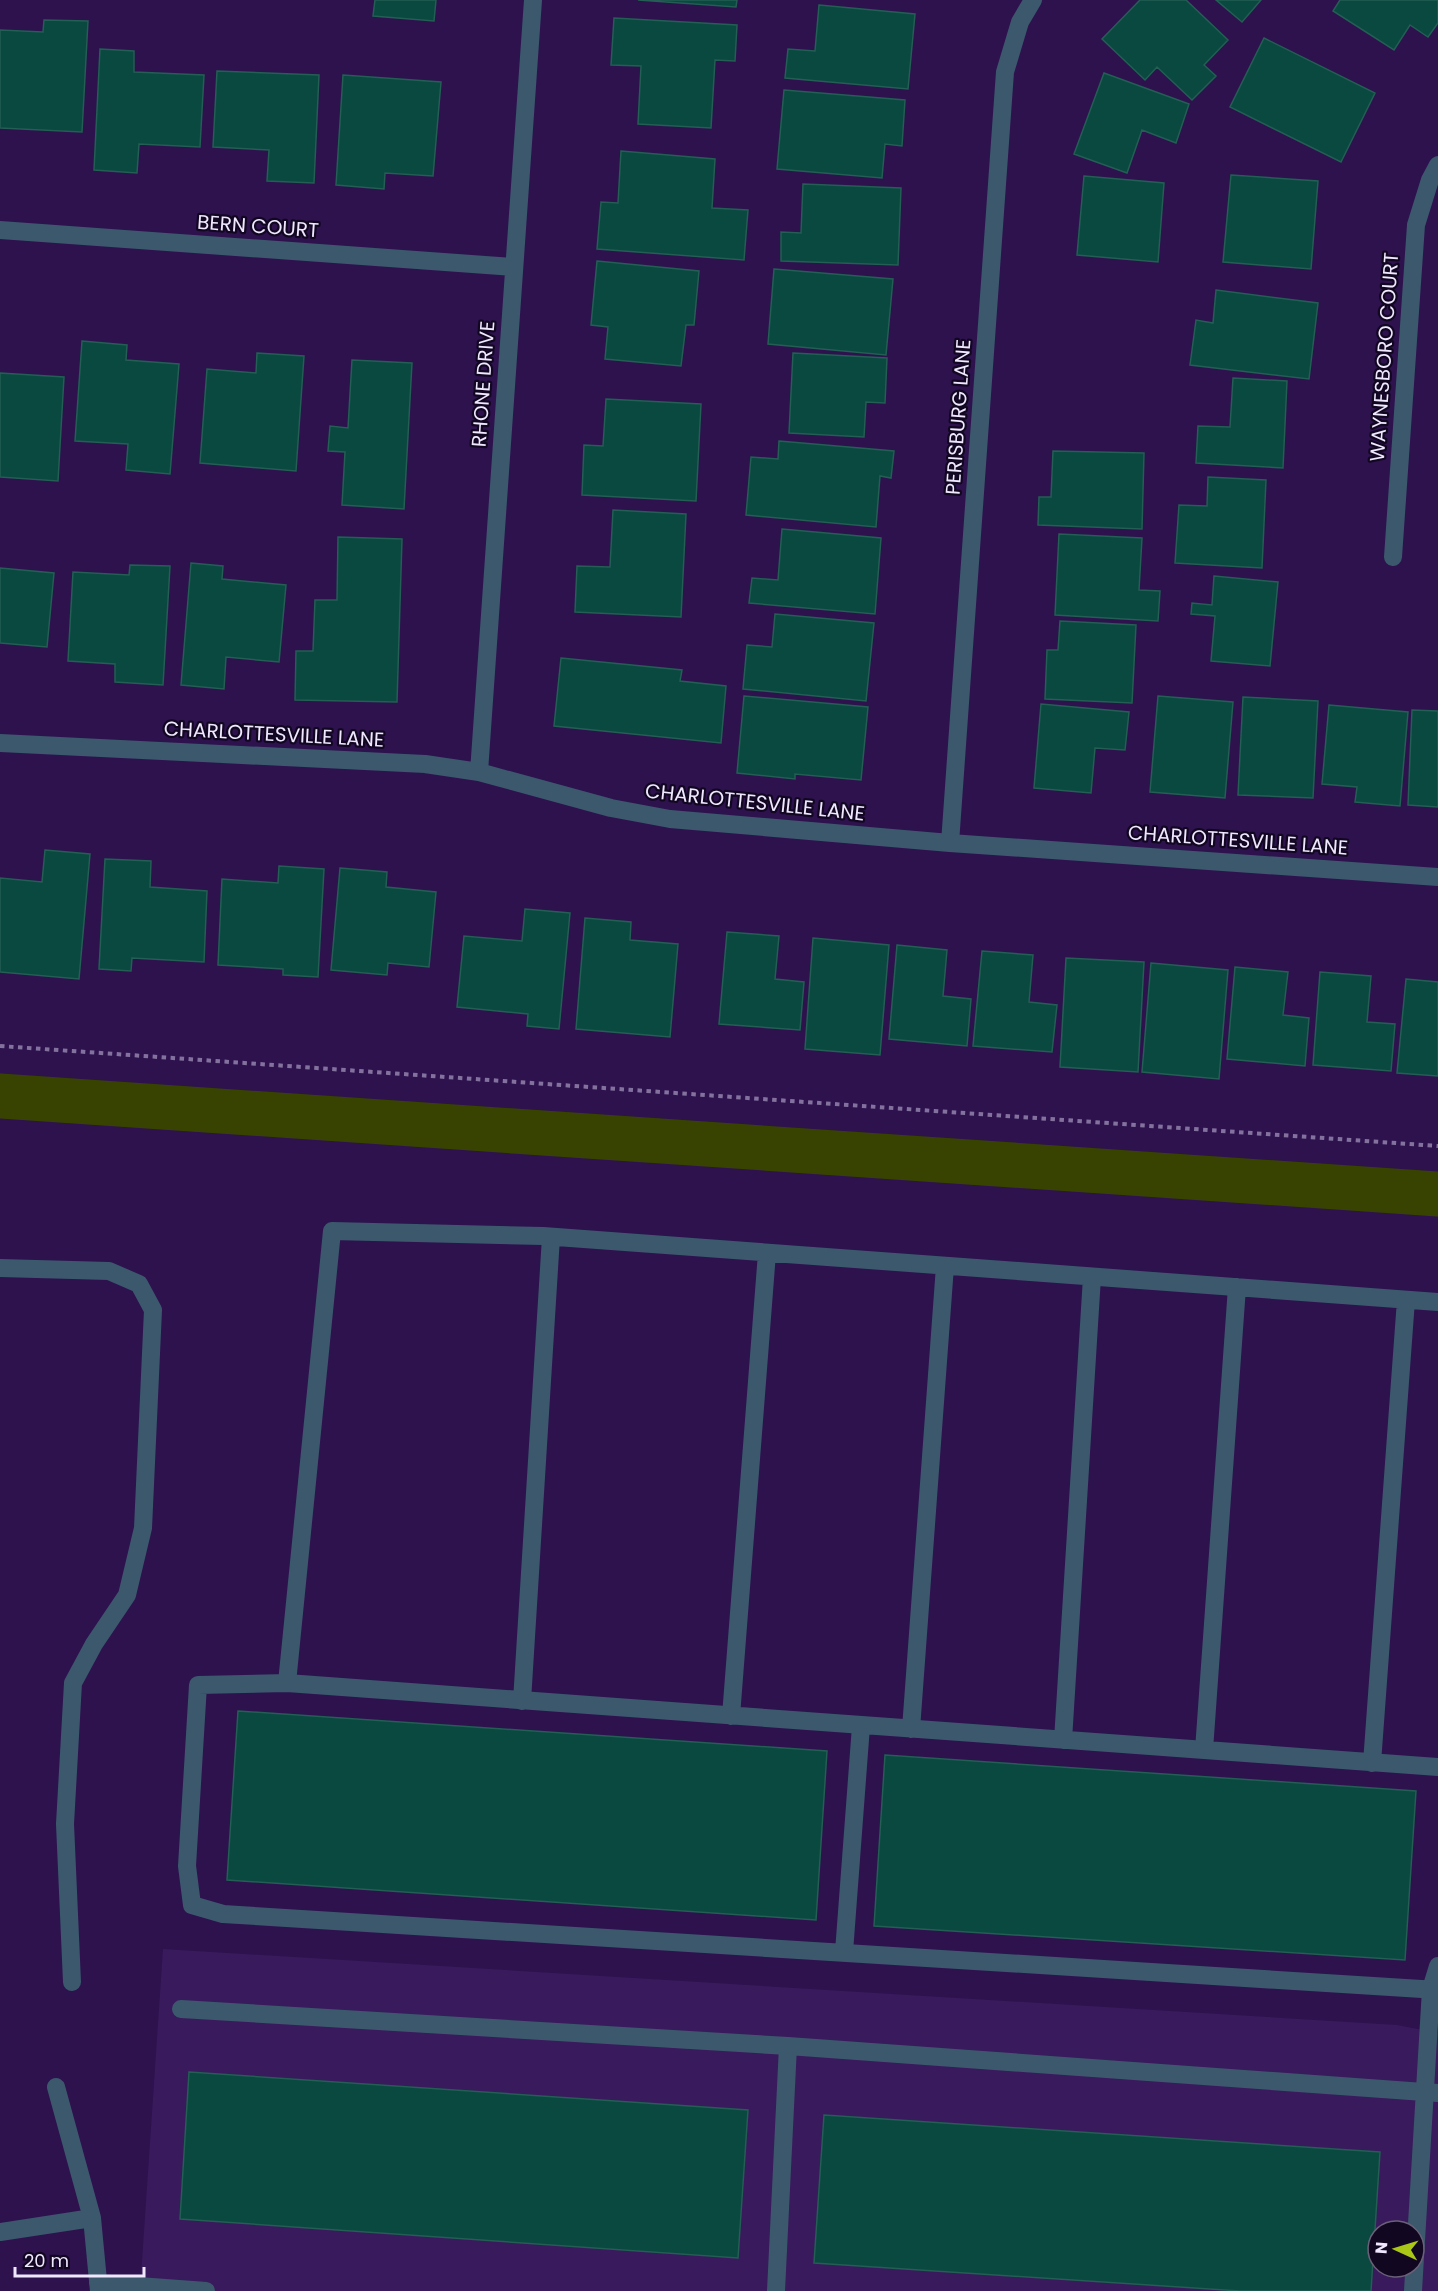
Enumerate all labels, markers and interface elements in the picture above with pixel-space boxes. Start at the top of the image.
street label: BERN COURT [196,208,320,244]
street label: WAYNESBORO COURT [1363,251,1405,463]
street label: RHONE DRIVE [465,320,501,448]
street label: PERISBURG LANE [939,338,977,496]
street label: CHARLOTTESVILLE LANE [163,714,385,754]
street label: CHARLOTTESVILLE LANE [644,777,866,827]
street label: CHARLOTTESVILLE LANE [1127,818,1349,862]
north arrow [1366,2219,1426,2279]
scale bar [15,2240,144,2278]
text: N [1370,2241,1393,2255]
text: 20 m [24,2248,69,2273]

